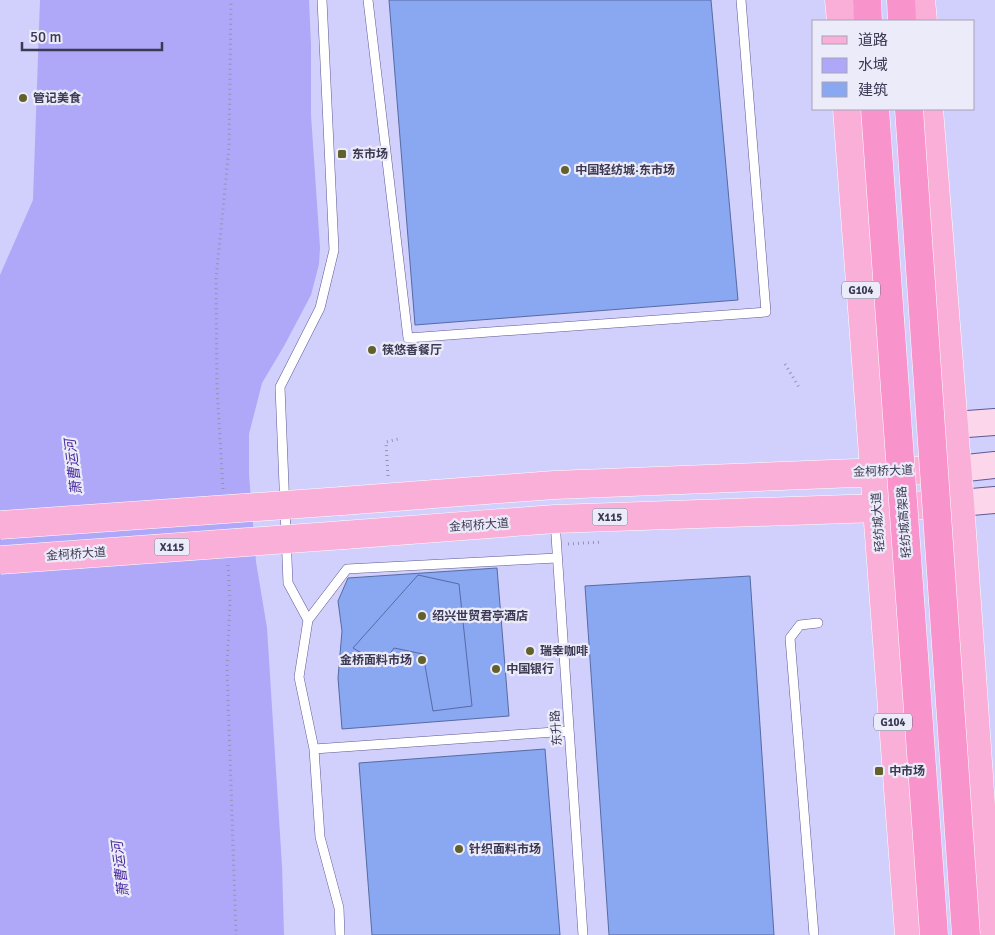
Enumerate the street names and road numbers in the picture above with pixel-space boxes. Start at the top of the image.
road number: G104 [842,282,880,298]
street label: 金柯桥大道 [853,463,913,480]
street label: 轻纺城高架路 [895,486,914,558]
street label: 轻纺城大道 [869,492,888,552]
road number: X115 [592,508,628,526]
street label: 金柯桥大道 [449,516,509,535]
road number: X115 [154,538,190,556]
street label: 金柯桥大道 [46,545,106,564]
street label: 东升路 [548,709,565,746]
road number: G104 [874,714,912,730]

